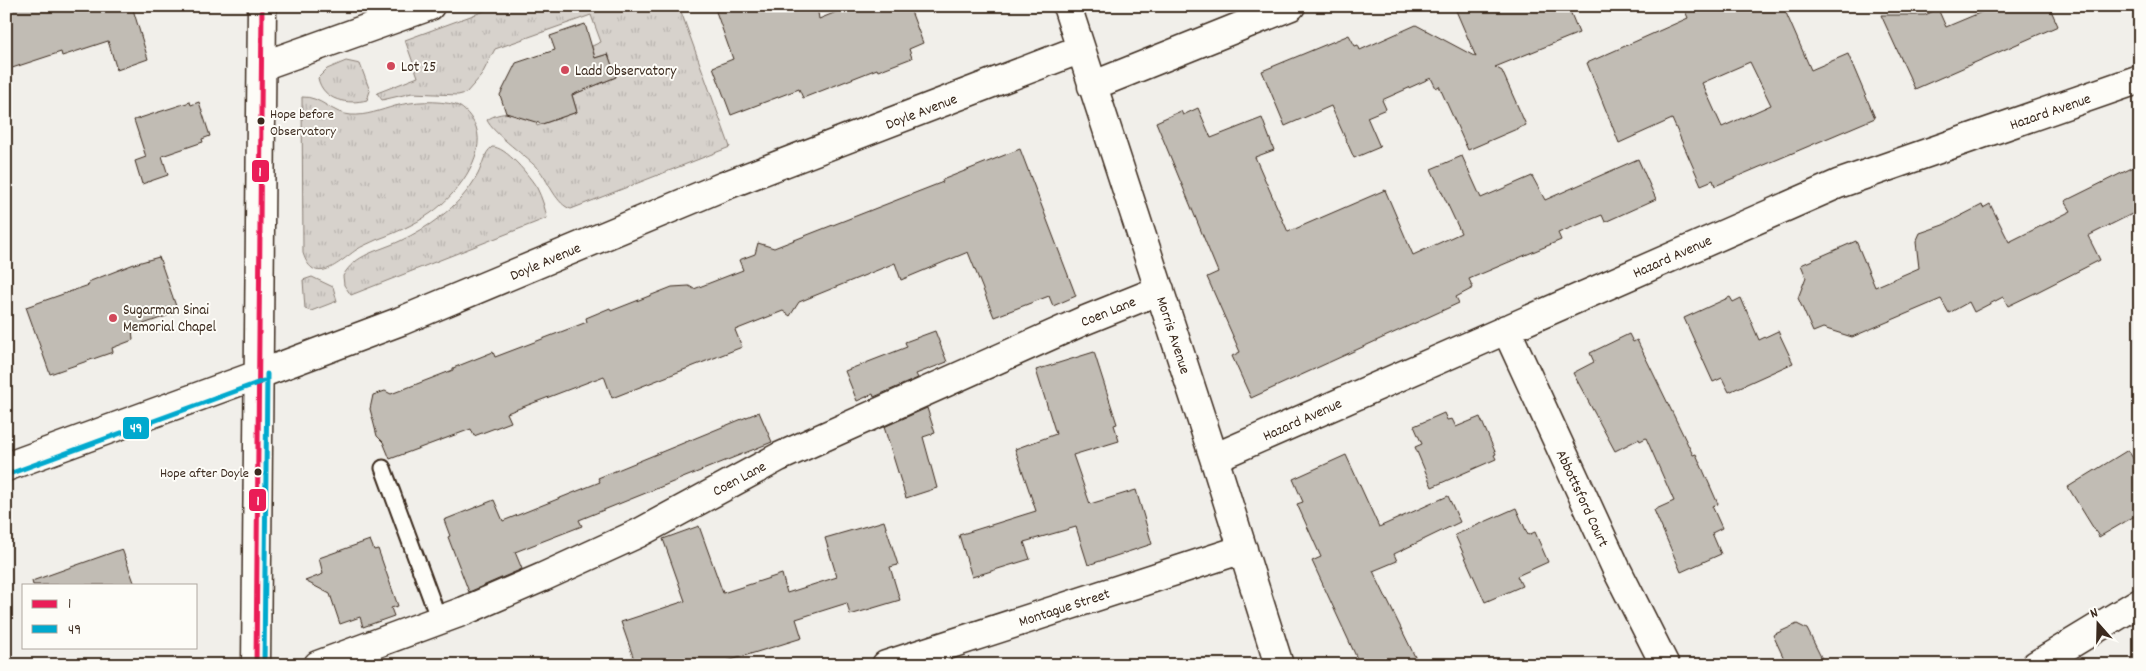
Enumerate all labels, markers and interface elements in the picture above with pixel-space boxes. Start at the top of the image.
place label: Lot 25 [401,57,436,79]
marker: Lot 25 [385,60,397,72]
place label: Ladd Observatory [575,61,677,83]
marker: Ladd Observatory [559,64,571,76]
street label: Doyle Avenue [883,89,961,137]
street label: Hazard Avenue [2007,89,2095,137]
place label: Hope before Observatory [270,105,336,142]
marker: Hope before Observatory [256,116,266,126]
line badge: 1 [251,159,270,183]
text: 1 [258,163,262,183]
street label: Hazard Avenue [1630,230,1716,285]
street label: Doyle Avenue [507,238,585,288]
street label: Coen Lane [1078,292,1140,334]
street label: Morris Avenue [1149,294,1195,377]
place label: Sugarman Sinai Memorial Chapel [123,300,217,339]
marker: Sugarman Sinai Memorial Chapel [107,312,119,324]
street label: Hazard Avenue [1260,393,1346,448]
line badge: 49 [122,416,150,440]
text: 49 [130,419,142,439]
street label: Abbottsford Court [1549,447,1614,551]
street label: Coen Lane [709,456,771,503]
place label: Hope after Doyle [160,464,249,484]
marker: Hope after Doyle [253,467,263,477]
line badge: 1 [248,488,267,512]
text: 1 [256,492,260,512]
legend [22,584,198,648]
street label: Montague Street [1016,584,1113,634]
text: 1 [68,594,71,616]
north arrow [2074,598,2124,648]
text: N [2088,603,2101,624]
text: 49 [68,620,81,642]

